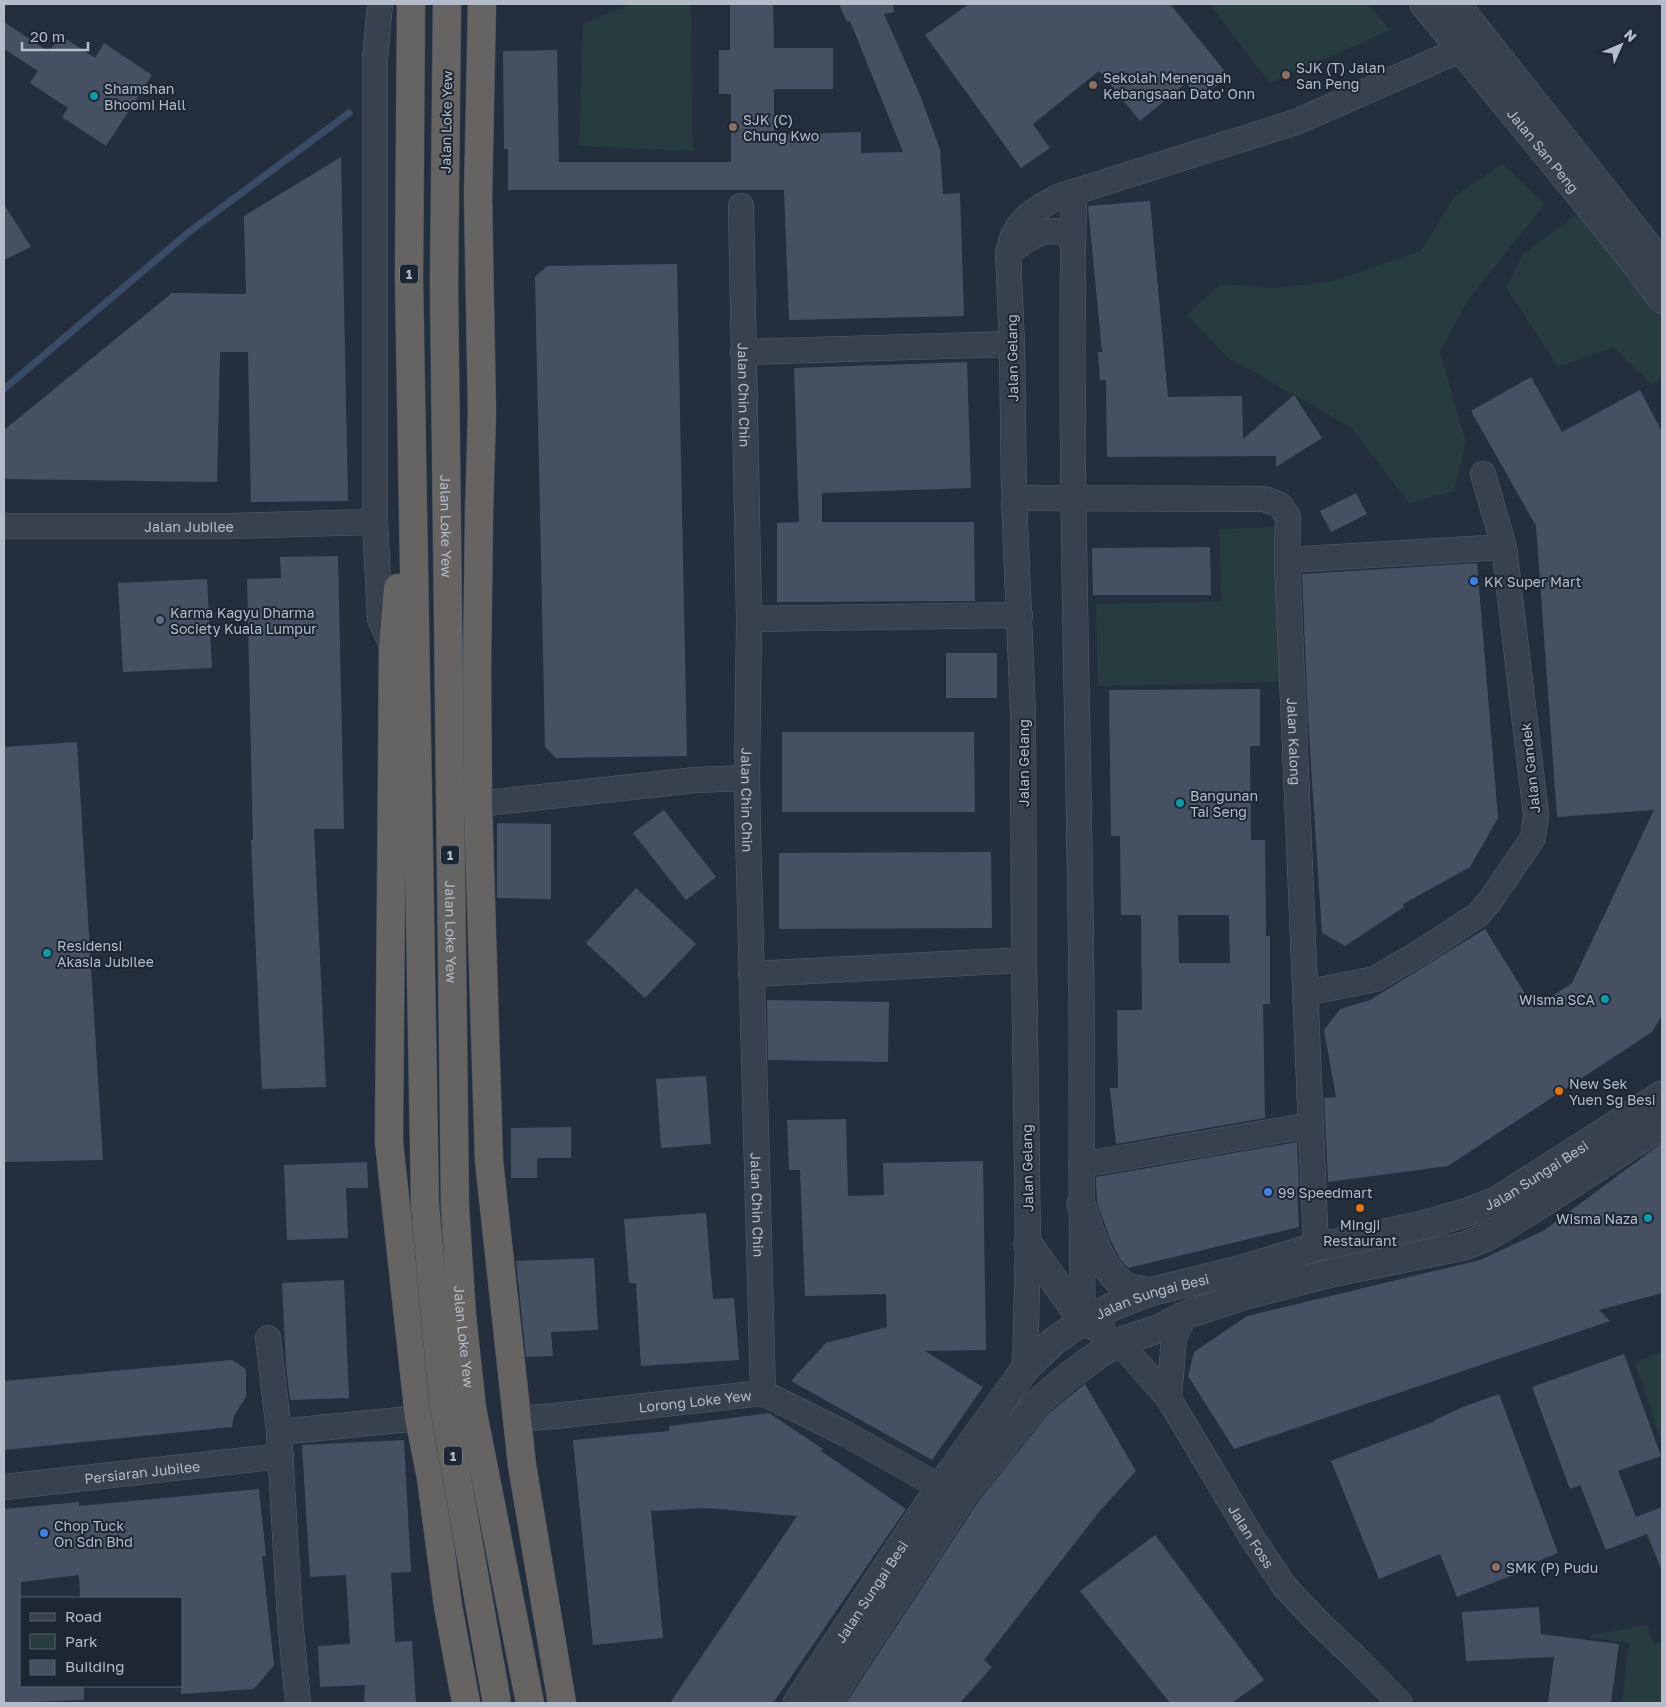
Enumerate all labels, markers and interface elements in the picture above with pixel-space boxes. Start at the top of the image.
scale bar [22,20,89,52]
north arrow [1596,20,1646,70]
text: N [1621,26,1640,45]
text: 20 m [30,27,65,45]
place label: SJK (T) Jalan San Peng [1296,59,1385,92]
place label: Sekolah Menengah Kebangsaan Dato' Onn [1103,69,1255,102]
marker: SJK (T) Jalan San Peng [1280,69,1292,81]
street label: Jalan Loke Yew [437,70,455,174]
marker: Sekolah Menengah Kebangsaan Dato' Onn [1087,79,1099,91]
place label: Shamshan Bhoomi Hall [104,80,186,113]
marker: Shamshan Bhoomi Hall [88,90,100,102]
street label: Jalan San Peng [1504,105,1583,196]
place label: SJK (C) Chung Kwo [743,111,819,144]
marker: SJK (C) Chung Kwo [727,121,739,133]
road number: 1 [400,264,418,284]
street label: Jalan Gelang [1003,314,1021,402]
street label: Jalan Chin Chin [735,342,754,448]
street label: Jalan Loke Yew [438,474,456,578]
street label: Jalan Jubilee [144,518,234,535]
place label: KK Super Mart [1484,573,1581,590]
marker: KK Super Mart [1468,575,1480,587]
place label: Karma Kagyu Dharma Society Kuala Lumpur [170,604,317,637]
marker: Karma Kagyu Dharma Society Kuala Lumpur [154,614,166,626]
street label: Jalan Kalong [1284,697,1305,785]
street label: Jalan Gelang [1015,719,1032,807]
street label: Jalan Gandek [1517,722,1543,814]
street label: Jalan Chin Chin [738,747,757,853]
place label: Bangunan Tai Seng [1190,787,1258,820]
marker: Bangunan Tai Seng [1174,797,1186,809]
road number: 1 [441,846,459,864]
street label: Jalan Loke Yew [443,880,461,983]
place label: Residensi Akasia Jubilee [57,937,154,970]
marker: Residensi Akasia Jubilee [41,947,53,959]
place label: Wisma SCA [1519,991,1596,1008]
marker: Wisma SCA [1599,993,1611,1005]
place label: New Sek Yuen Sg Besi [1569,1075,1656,1108]
marker: New Sek Yuen Sg Besi [1553,1085,1565,1097]
street label: Jalan Gelang [1018,1124,1036,1212]
street label: Jalan Sungai Besi [1482,1136,1591,1213]
street label: Jalan Chin Chin [748,1152,768,1257]
place label: 99 Speedmart [1278,1184,1373,1201]
marker: 99 Speedmart [1262,1186,1274,1198]
marker: Mingji Restaurant [1354,1202,1366,1214]
place label: Wisma Naza [1556,1210,1638,1227]
marker: Wisma Naza [1642,1212,1654,1224]
place label: Mingji Restaurant [1323,1216,1397,1249]
street label: Jalan Sungai Besi [1092,1269,1211,1322]
street label: Jalan Loke Yew [452,1285,478,1389]
street label: Lorong Loke Yew [638,1386,752,1415]
road number: 1 [444,1446,462,1465]
street label: Persiaran Jubilee [83,1457,201,1486]
street label: Jalan Foss [1226,1501,1278,1571]
place label: Chop Tuck On Sdn Bhd [54,1517,133,1550]
marker: Chop Tuck On Sdn Bhd [38,1527,50,1539]
street label: Jalan Sungai Besi [831,1537,911,1646]
place label: SMK (P) Pudu [1506,1559,1598,1576]
marker: SMK (P) Pudu [1490,1561,1502,1573]
legend [20,1597,182,1687]
text: Road [65,1607,102,1625]
text: Park [65,1632,98,1650]
text: Building [65,1657,125,1675]

